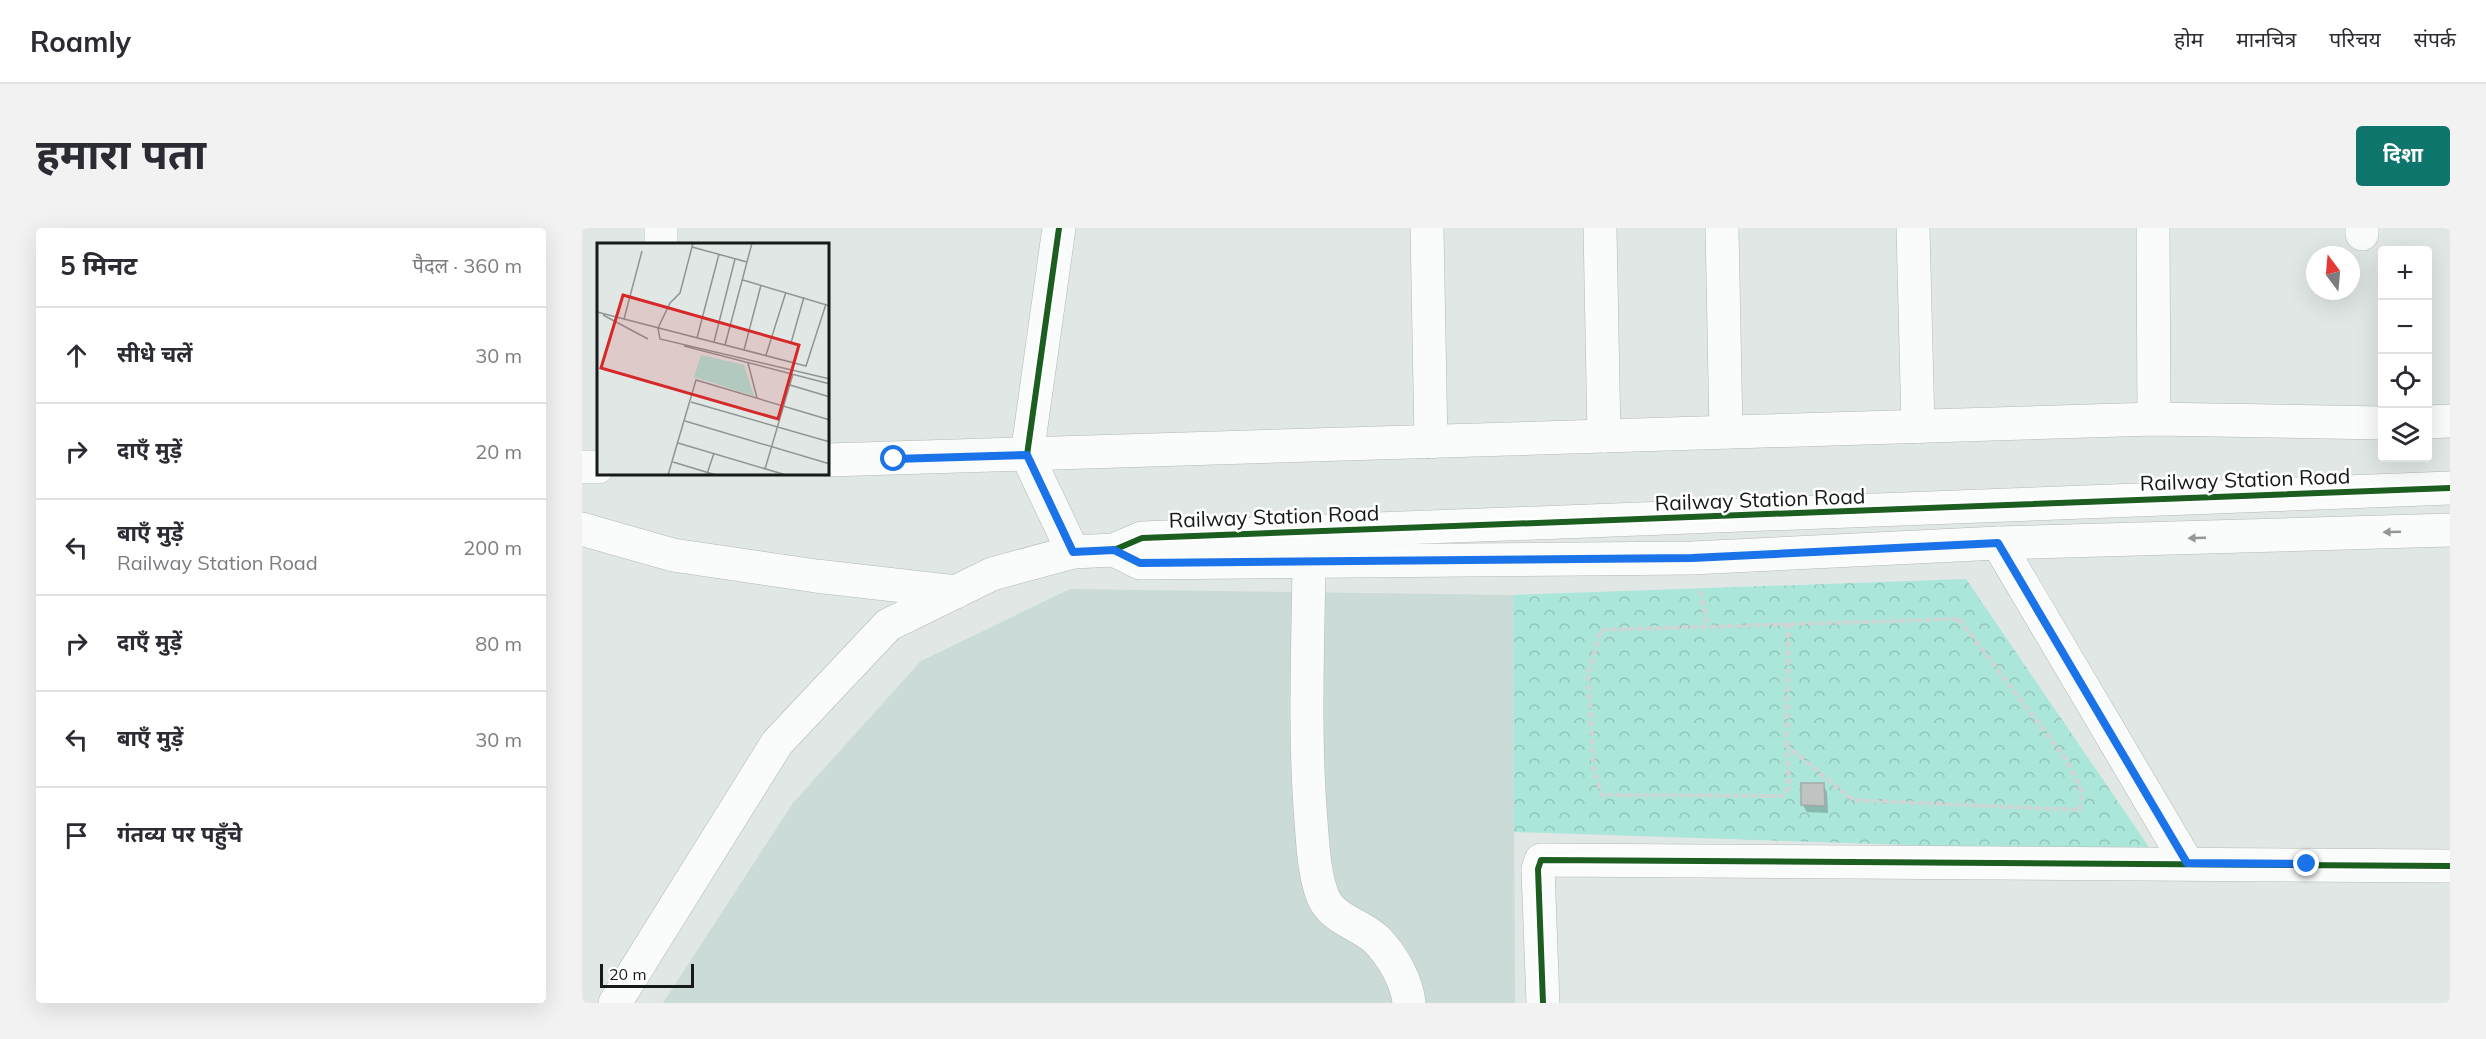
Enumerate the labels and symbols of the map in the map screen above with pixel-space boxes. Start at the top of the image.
inset map [597,243,830,476]
north arrow [2306,246,2360,300]
route start [880,445,906,471]
street label: Railway Station Road [2139,462,2351,496]
street label: Railway Station Road [1654,482,1866,516]
street label: Railway Station Road [1168,499,1380,533]
one-way arrow [2382,527,2401,537]
one-way arrow [2187,533,2206,542]
route end [2293,850,2319,876]
scale bar [600,961,694,988]

